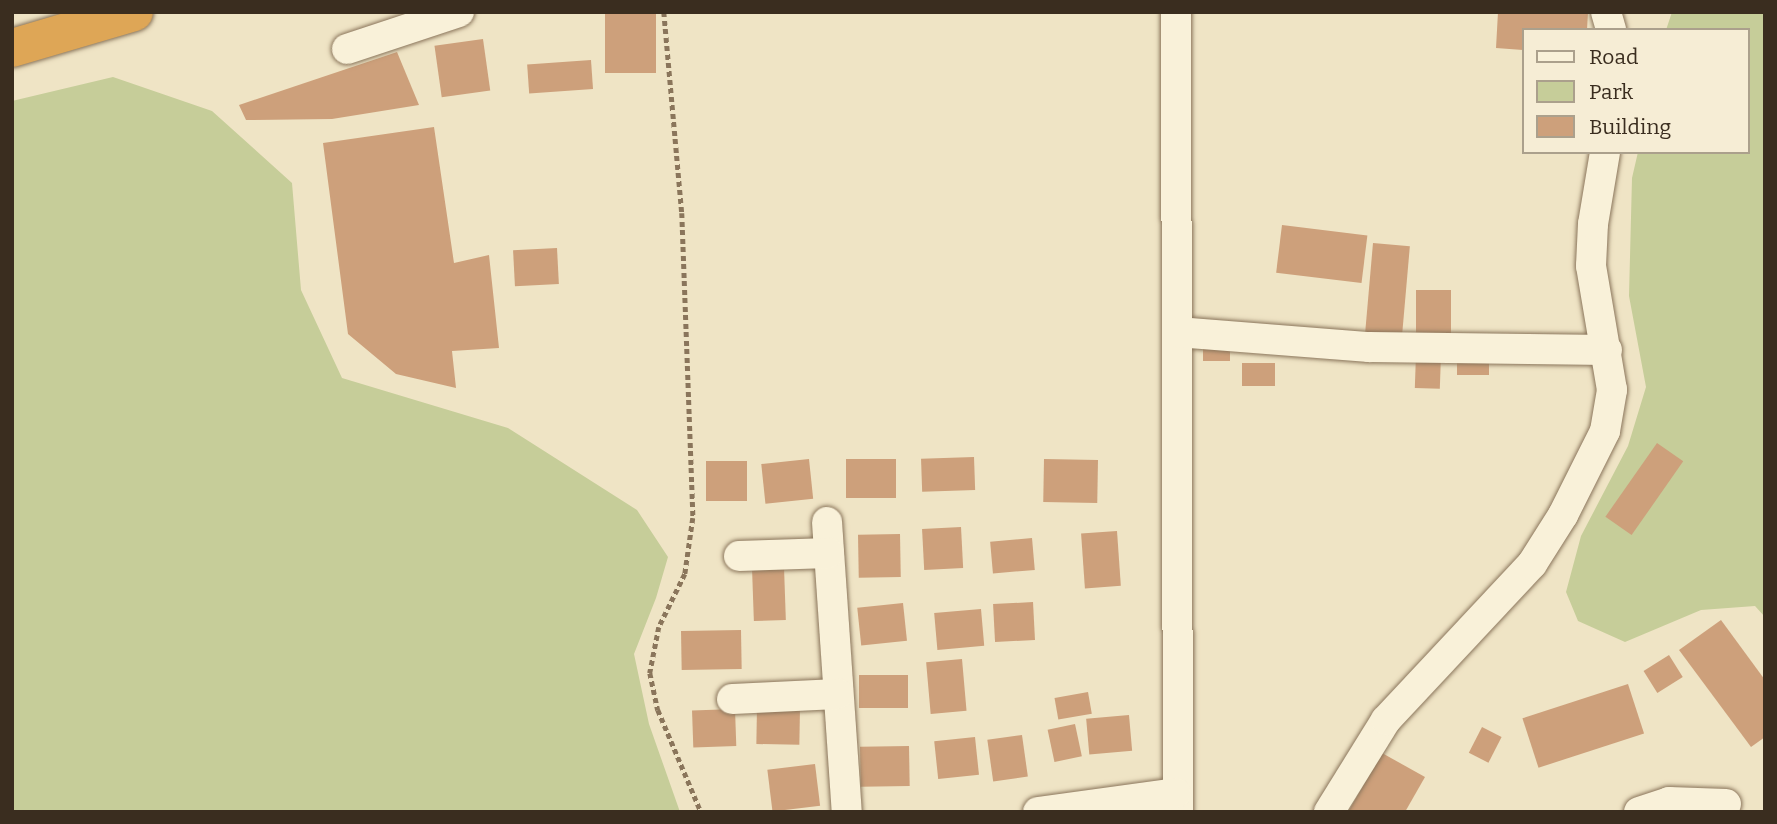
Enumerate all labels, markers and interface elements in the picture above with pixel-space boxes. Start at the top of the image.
legend [1522,28,1749,154]
text: Road [1589,44,1638,70]
text: Park [1589,79,1633,105]
text: Building [1589,114,1671,140]

